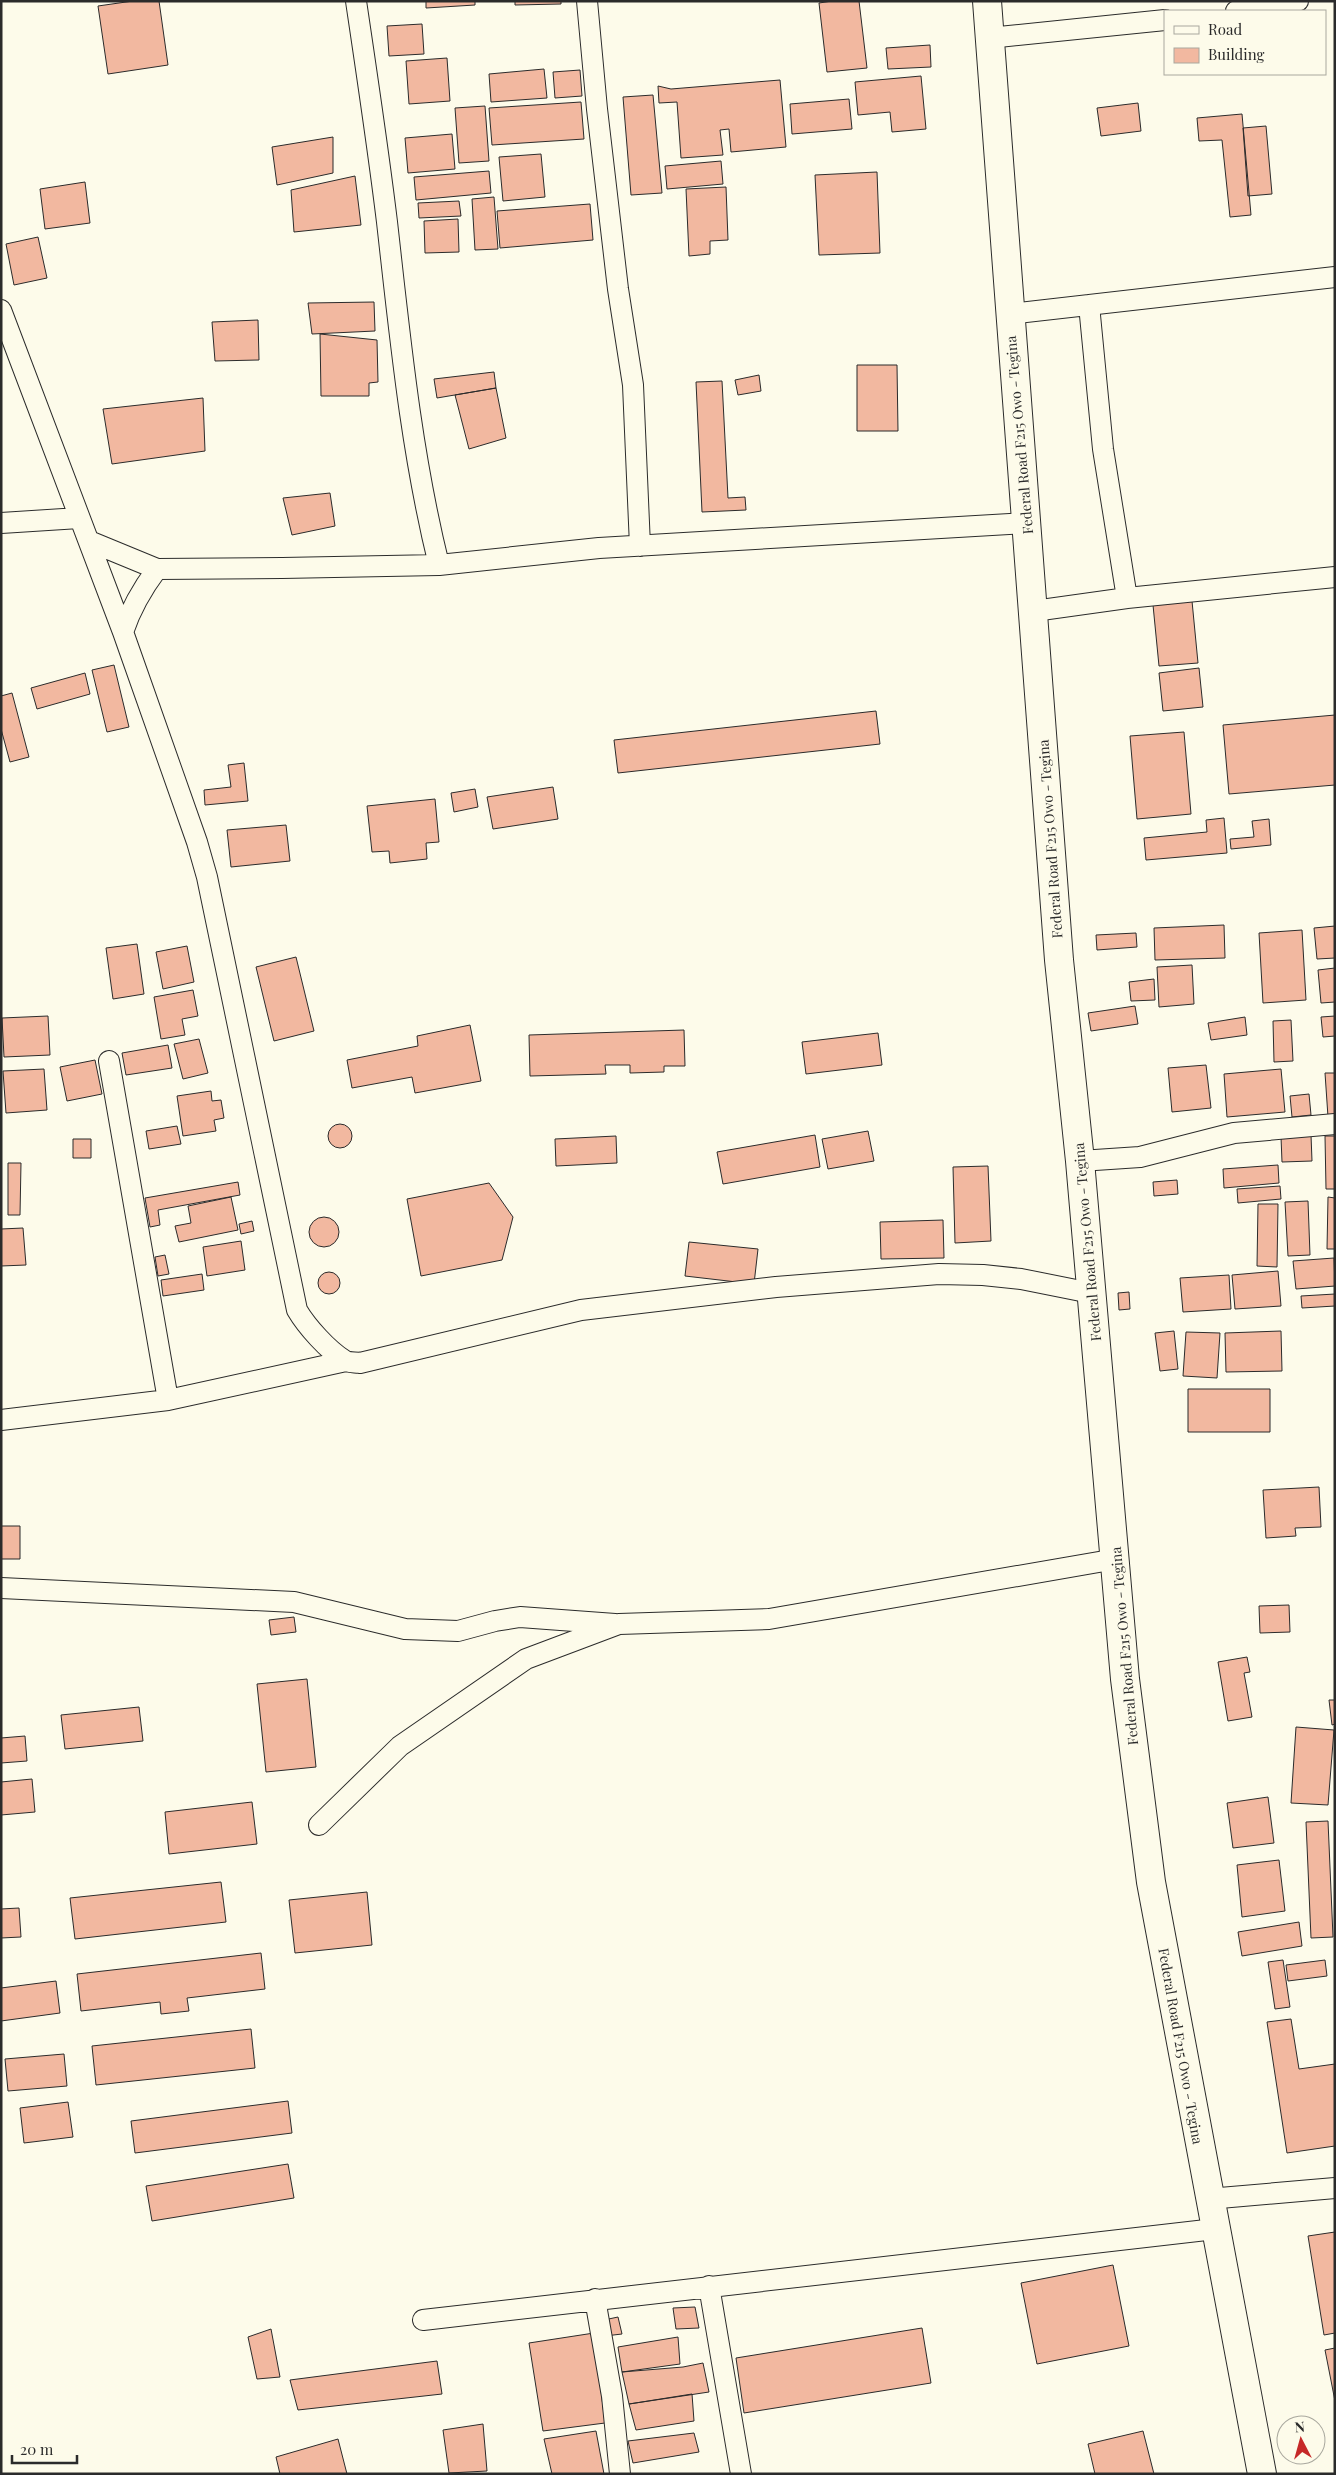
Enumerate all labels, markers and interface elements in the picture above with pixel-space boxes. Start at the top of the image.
legend [1164,10,1326,75]
text: Road [1208,19,1242,39]
text: Building [1208,44,1265,64]
street label: Federal Road F215 Owo - Tegina [1001,335,1037,535]
street label: Federal Road F215 Owo - Tegina [1034,739,1066,939]
street label: Federal Road F215 Owo - Tegina [1069,1142,1105,1342]
street label: Federal Road F215 Owo - Tegina [1106,1546,1142,1746]
street label: Federal Road F215 Owo - Tegina [1154,1946,1208,2146]
north arrow [1276,2415,1326,2465]
text: N [1294,2417,1306,2437]
scale bar [12,2432,78,2464]
text: 20 m [20,2439,54,2459]

